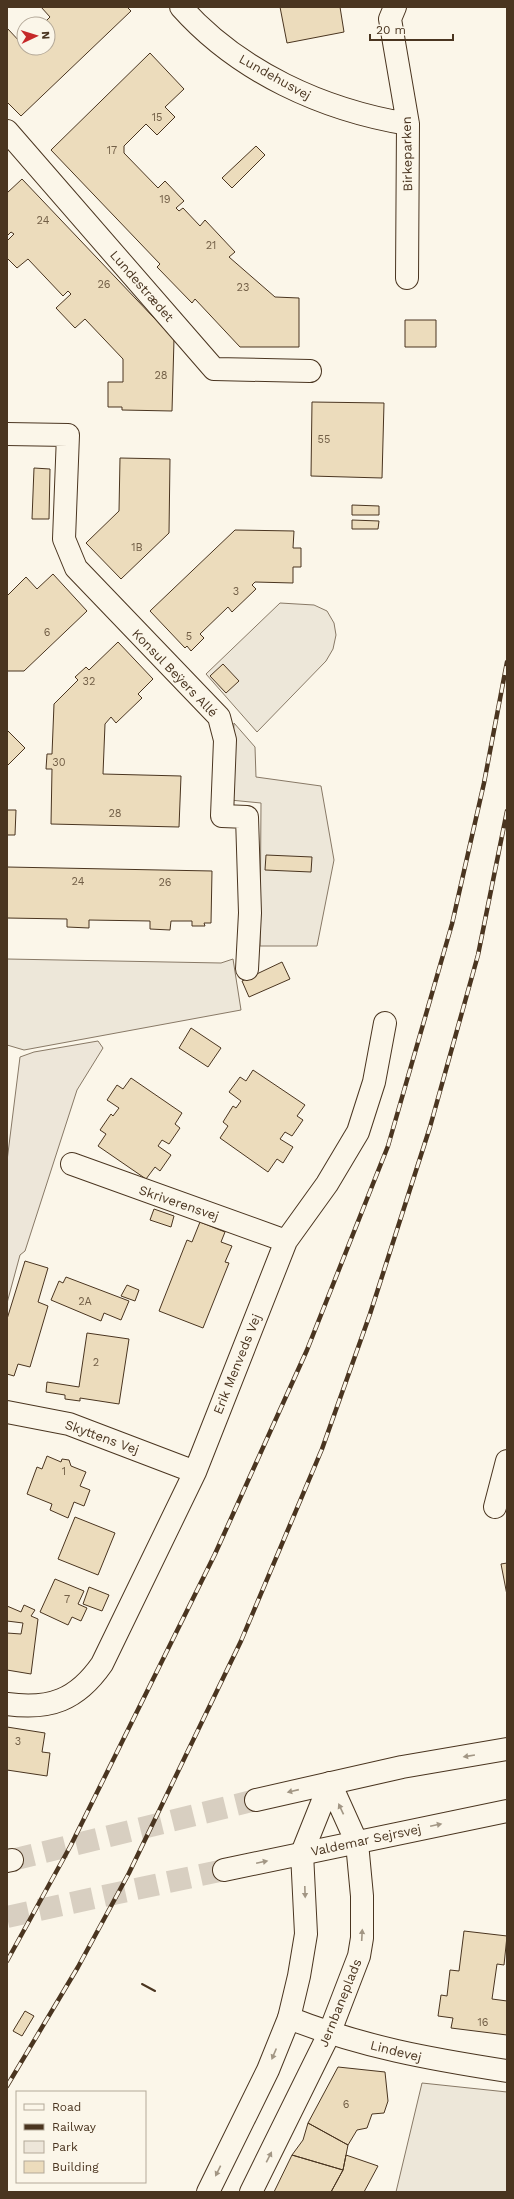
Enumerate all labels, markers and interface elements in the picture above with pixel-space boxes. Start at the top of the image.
north arrow [16,16,56,56]
scale bar [370,16,453,42]
text: 20 m [376,23,406,37]
text: N [39,31,52,40]
street label: Lundehusvej [236,51,314,103]
house number: 15 [152,111,162,124]
street label: Birkeparken [399,116,415,192]
house number: 17 [107,144,117,157]
house number: 19 [159,193,171,206]
house number: 24 [37,214,50,227]
house number: 21 [206,239,216,252]
street label: Lundestrædet [107,247,177,325]
house number: 26 [97,278,111,291]
house number: 23 [237,281,249,294]
house number: 28 [154,369,168,382]
house number: 55 [318,433,330,446]
house number: 1B [131,541,143,554]
house number: 3 [233,585,239,598]
house number: 6 [44,626,51,639]
street label: Konsul Beÿers Allé [129,626,221,720]
house number: 5 [186,630,192,643]
house number: 32 [83,675,95,688]
house number: 30 [52,756,66,769]
house number: 28 [108,807,122,820]
house number: 24 [72,875,85,888]
house number: 26 [158,876,172,889]
street label: Skriverensvej [137,1182,221,1224]
house number: 2A [78,1295,92,1308]
street label: Erik Menveds Vej [210,1312,264,1416]
house number: 2 [93,1356,99,1369]
street label: Skyttens Vej [63,1417,141,1457]
house number: 1 [62,1465,66,1478]
house number: 7 [64,1593,70,1606]
house number: 3 [15,1735,21,1748]
one-way arrow [462,1753,475,1759]
one-way arrow [286,1789,299,1795]
one-way arrow [338,1803,344,1814]
street label: Valdemar Sejrsvej [309,1821,423,1859]
one-way arrow [430,1822,443,1828]
one-way arrow [256,1858,268,1864]
one-way arrow [302,1886,308,1899]
one-way arrow [358,1929,365,1941]
street label: Jernbaneplads [316,1957,365,2049]
house number: 16 [478,2016,489,2029]
street label: Lindevej [369,2037,423,2065]
one-way arrow [271,2048,278,2060]
legend [16,2091,146,2183]
house number: 6 [343,2098,350,2111]
text: Road [52,2100,81,2114]
text: Railway [52,2120,97,2134]
text: Park [52,2140,78,2154]
one-way arrow [265,2151,272,2163]
text: Building [52,2160,99,2174]
one-way arrow [215,2165,221,2177]

